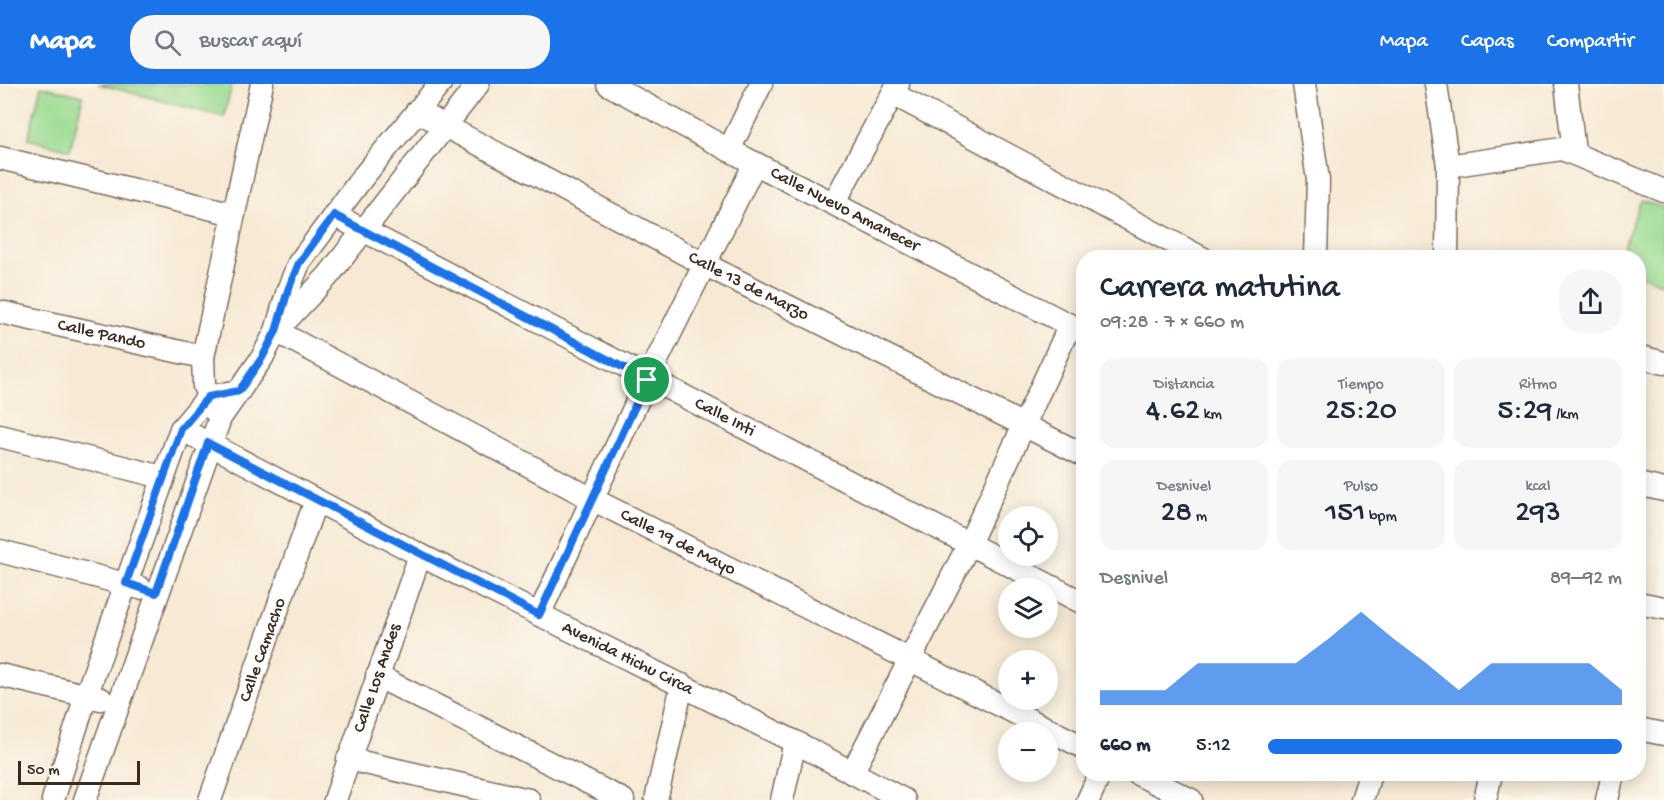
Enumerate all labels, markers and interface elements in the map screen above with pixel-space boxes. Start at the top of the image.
search box [130,15,550,69]
text: Mapa [30,26,94,59]
icon: search [151,26,184,59]
text: Buscar aquí [199,29,302,55]
text: Mapa [1380,30,1428,55]
text: Capas [1461,30,1514,55]
text: Compartir [1547,30,1634,55]
street label: Calle Nuevo Amanecer [766,162,925,257]
street label: Calle 13 de Marzo [685,247,812,326]
text: Carrera matutina [1100,270,1340,308]
button: share [1559,270,1622,333]
text: 09:28 · 7 × 660 m [1100,312,1244,335]
street label: Calle Pando [55,315,148,354]
pin [621,354,672,405]
icon: arrive [630,363,663,396]
text: Distancia [1154,376,1214,395]
text: Tiempo [1338,376,1384,395]
text: Ritmo [1519,376,1557,395]
street label: Calle Inti [691,393,759,442]
text: 4.62 [1146,395,1200,430]
text: 25:20 [1325,395,1397,430]
text: 5:29 [1497,395,1552,430]
text: km [1200,406,1222,425]
text: /km [1552,406,1579,425]
text: Desnivel [1157,478,1211,497]
text: Pulso [1344,478,1378,497]
text: kcal [1526,478,1550,497]
text: 28 [1161,497,1192,532]
text: 151 [1325,497,1365,532]
text: 293 [1515,497,1561,532]
street label: Calle 19 de Mayo [617,504,739,580]
map controls [998,506,1058,782]
button: locate [998,506,1058,566]
text: m [1192,508,1207,527]
text: bpm [1365,508,1397,527]
text: Desnivel [1100,568,1168,591]
text: 89–92 m [1550,568,1622,591]
button: layers [998,578,1058,638]
street label: Calle Camacho [235,595,291,705]
street label: Avenida Hichu Circa [558,617,697,700]
street label: Calle Los Andes [349,620,406,735]
button: + [998,650,1058,710]
button: − [998,722,1058,782]
text: 660 m [1100,735,1151,758]
text: 5:12 [1196,735,1231,758]
scale bar [18,758,140,786]
text: 50 m [27,762,60,781]

